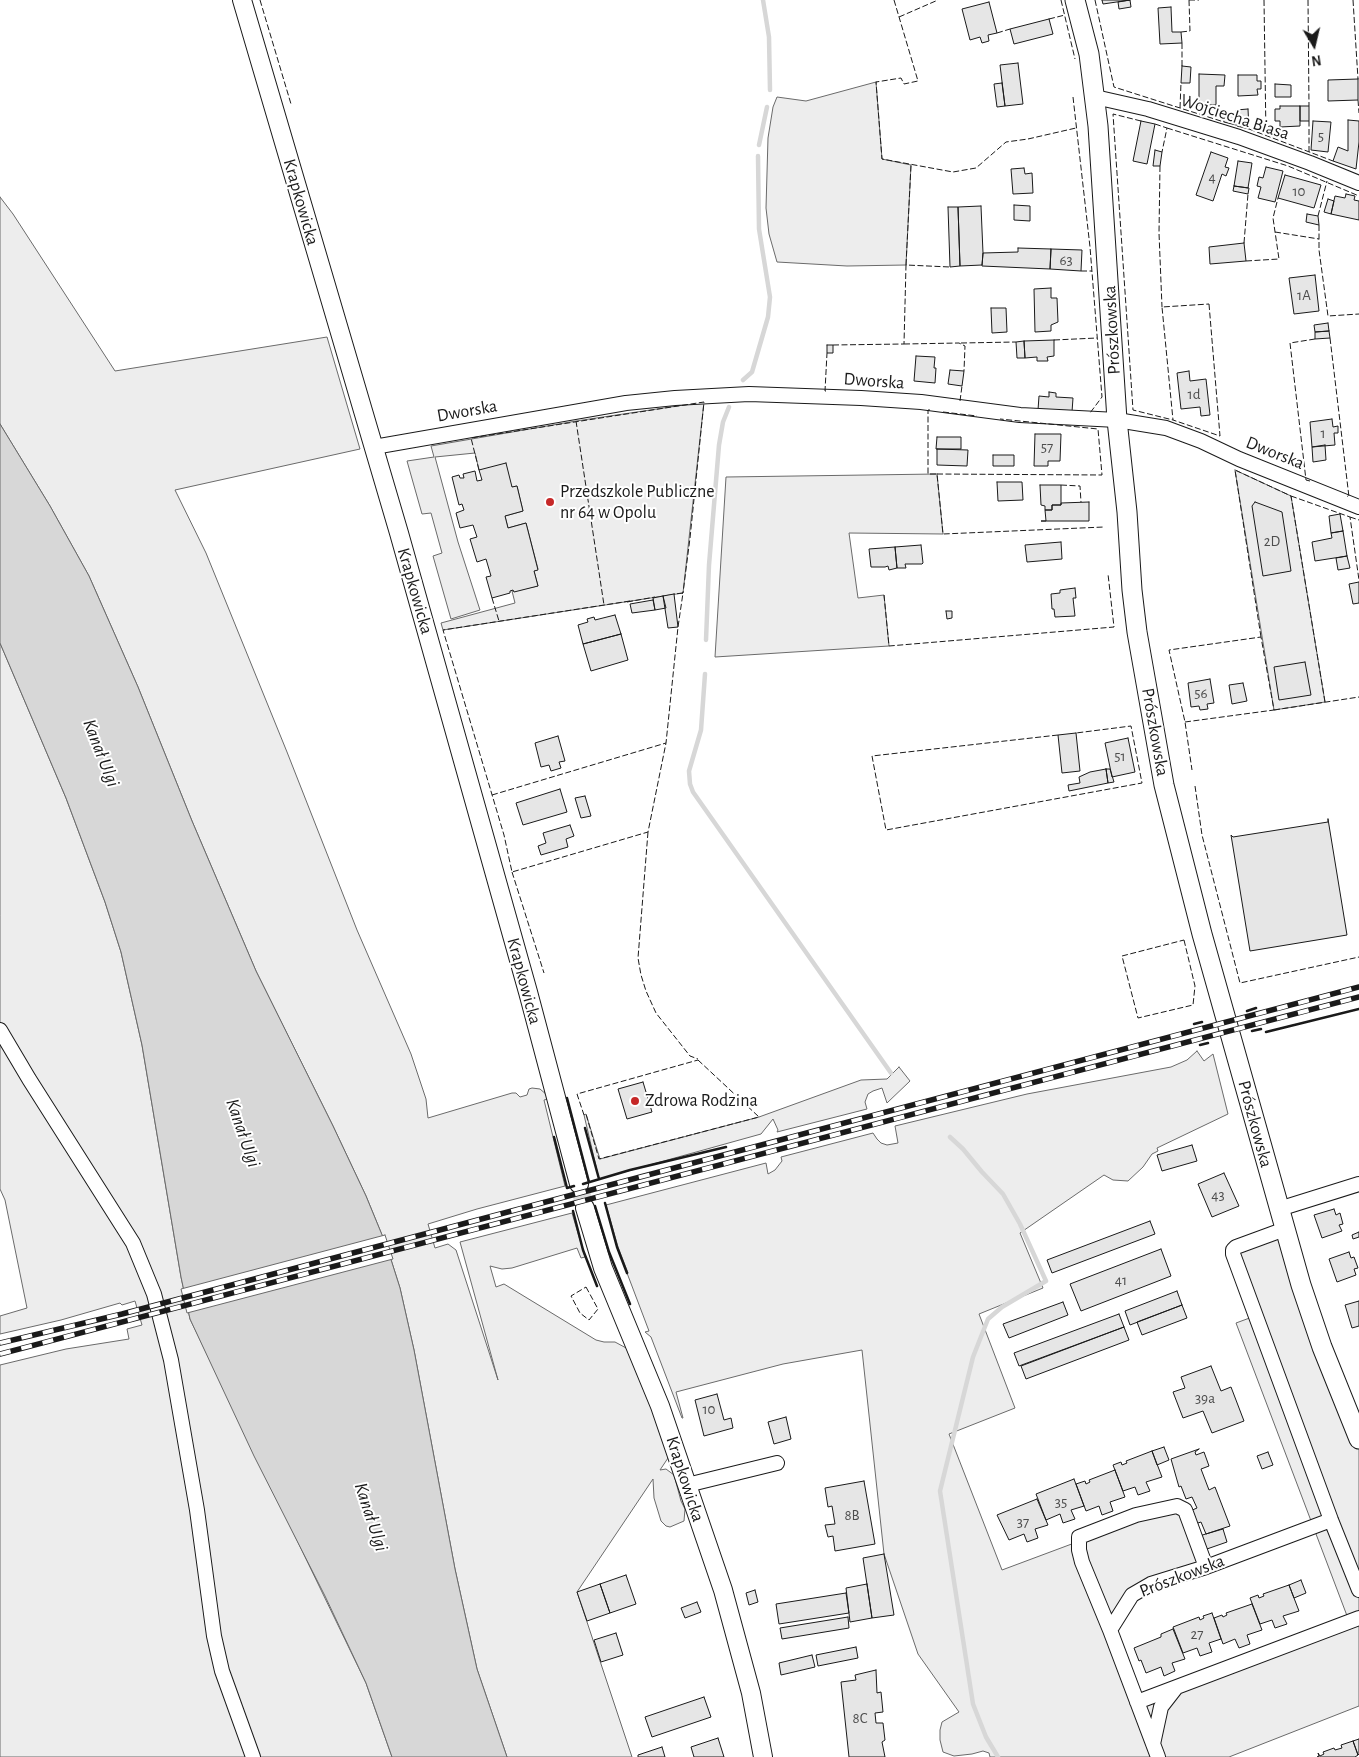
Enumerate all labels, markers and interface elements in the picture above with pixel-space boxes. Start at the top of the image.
north arrow [1289,20,1339,70]
text: N [1310,52,1322,67]
street label: Wojciecha Biasa [1178,89,1292,145]
house number: 5 [1318,127,1324,145]
street label: Krapkowicka [278,156,324,248]
house number: 4 [1208,168,1216,186]
house number: 10 [1292,182,1306,200]
house number: 63 [1059,251,1073,269]
street label: Prószkowska [1099,285,1125,375]
house number: 1A [1297,286,1311,304]
street label: Dworska [843,368,905,394]
house number: 1d [1188,385,1200,403]
street label: Dworska [435,395,499,427]
house number: 1 [1320,424,1326,442]
street label: Dworska [1243,432,1307,474]
house number: 57 [1041,438,1053,456]
place label: Przedszkole Publiczne nr 64 w Opolu [560,481,715,524]
marker: Przedszkole Publiczne nr 64 w Opolu [544,496,556,508]
house number: 2D [1264,532,1280,550]
street label: Krapkowicka [392,545,438,637]
house number: 56 [1194,684,1208,702]
street label: Prószkowska [1137,686,1173,778]
water label: Kanał Ulgi [78,716,124,790]
house number: 51 [1114,747,1126,765]
street label: Krapkowicka [502,935,546,1027]
street label: Prószkowska [1233,1078,1277,1170]
place label: Zdrowa Rodzina [645,1090,758,1112]
marker: Zdrowa Rodzina [629,1095,641,1107]
water label: Kanał Ulgi [221,1096,265,1170]
house number: 43 [1211,1186,1225,1204]
house number: 41 [1115,1271,1127,1289]
house number: 39a [1195,1389,1215,1407]
house number: 10 [702,1400,716,1418]
street label: Krapkowicka [661,1433,709,1525]
water label: Kanał Ulgi [349,1480,393,1554]
house number: 35 [1055,1493,1067,1511]
house number: 8B [844,1506,860,1524]
house number: 37 [1017,1513,1029,1531]
street label: Prószkowska [1136,1550,1228,1602]
house number: 27 [1190,1625,1204,1643]
house number: 8C [853,1709,867,1727]

